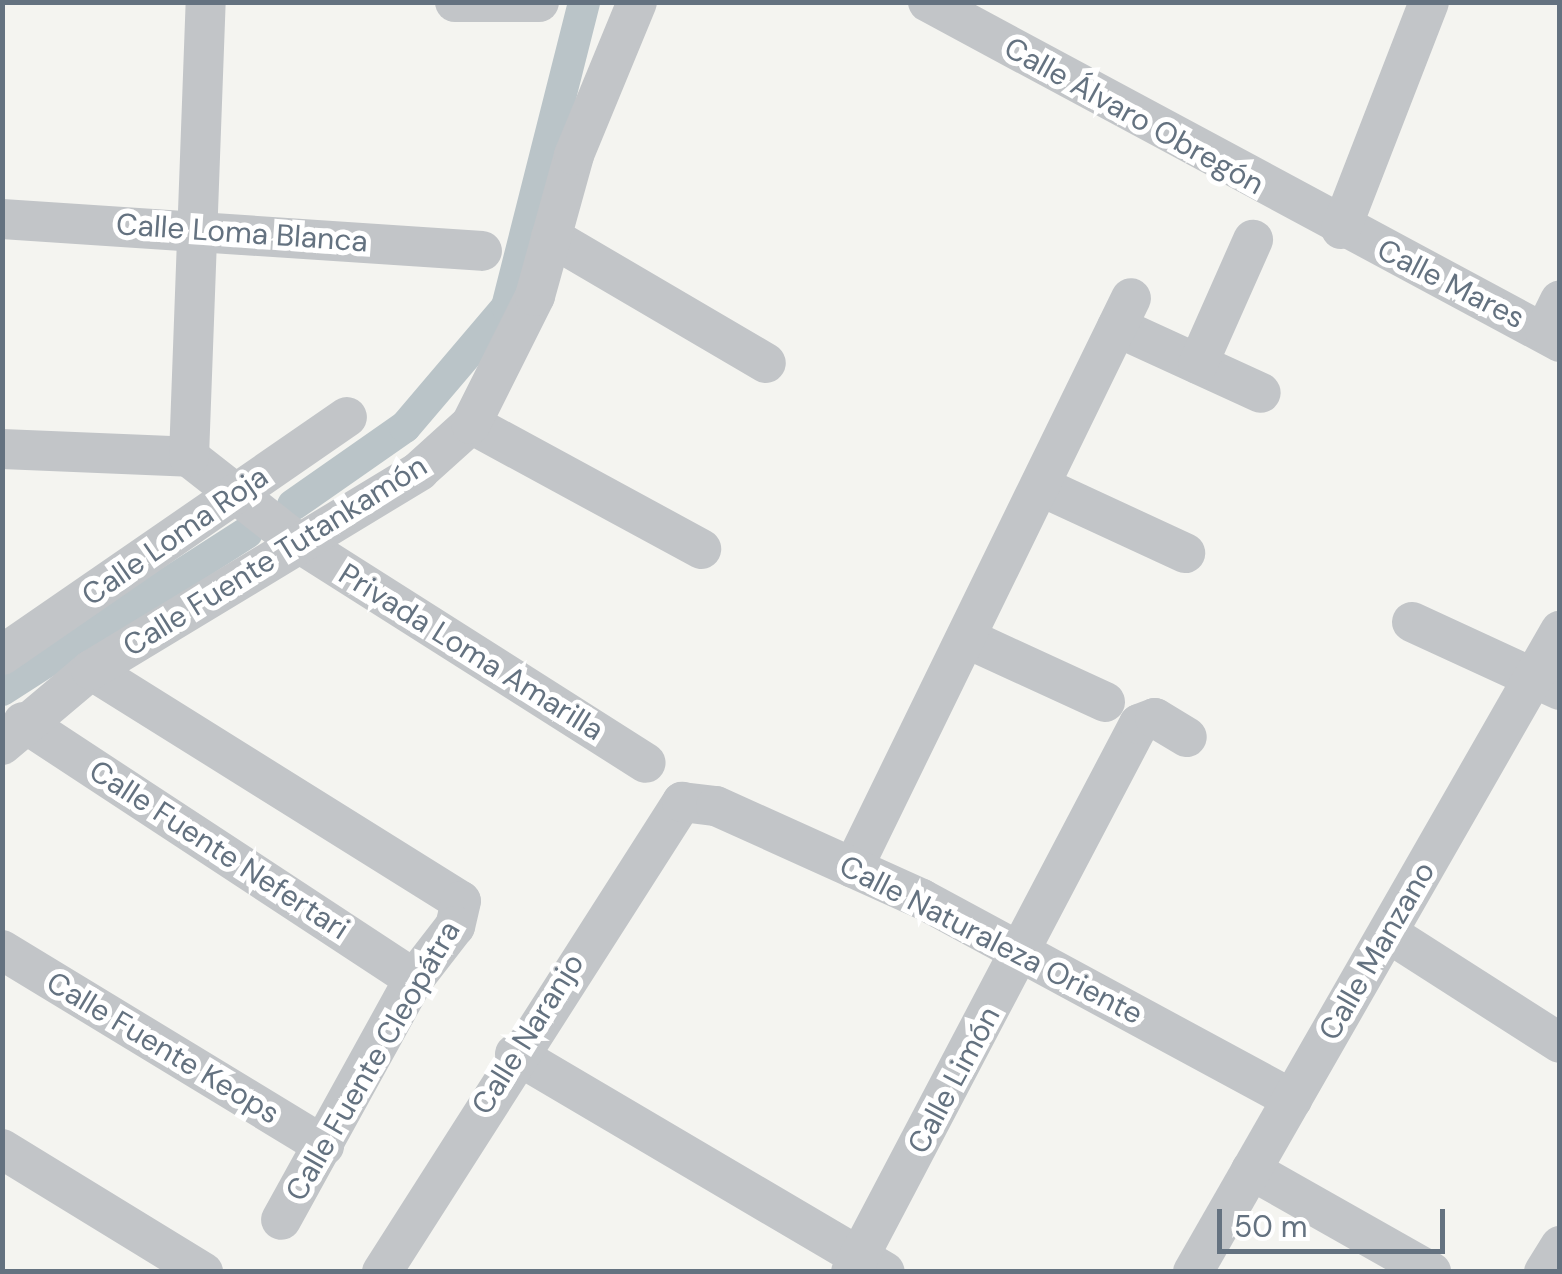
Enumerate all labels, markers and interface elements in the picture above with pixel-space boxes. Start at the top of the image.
street label: Calle Álvaro Obregón [998,30,1270,202]
street label: Calle Loma Blanca [115,206,369,260]
street label: Calle Mares [1371,232,1531,336]
street label: Calle Fuente Tutankamón [117,448,433,664]
street label: Calle Loma Roja [75,459,275,613]
street label: Privada Loma Amarilla [332,556,610,748]
street label: Calle Fuente Nefertari [83,753,355,947]
street label: Calle Naturaleza Oriente [834,848,1148,1032]
street label: Calle Manzano [1311,855,1443,1047]
street label: Calle Fuente Cleopátra [278,915,468,1207]
street label: Calle Naranjo [464,947,592,1121]
street label: Calle Fuente Keops [40,964,286,1132]
street label: Calle Limón [900,1000,1008,1160]
scale bar [1222,1189,1450,1251]
text: 50 m [1234,1207,1308,1246]

